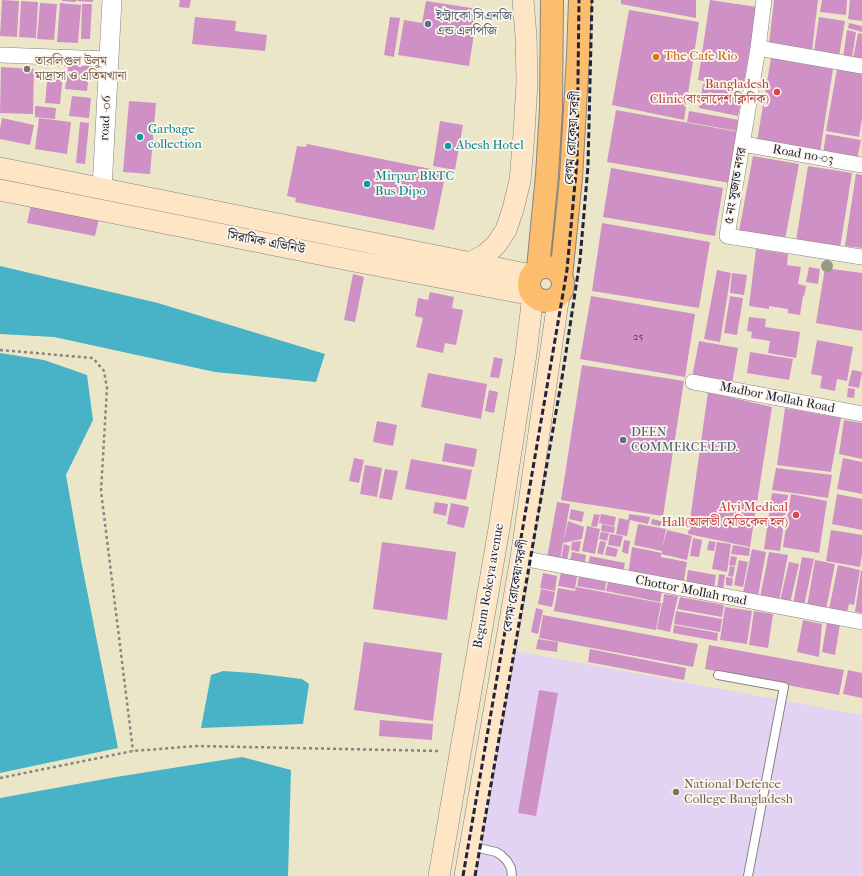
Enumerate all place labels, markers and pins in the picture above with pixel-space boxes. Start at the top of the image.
place label: ইন্ট্রাকো সিএনজি এন্ড এলপিজি [436,9,512,40]
marker: ইন্ট্রাকো সিএনজি এন্ড এলপিজি [423,19,433,29]
place label: The Cafe Rio [664,49,737,65]
marker: The Cafe Rio [651,52,661,62]
place label: তাবলিগুল উলুম মাদ্রাসা ও এতিমখানা [35,54,127,85]
marker: তাবলিগুল উলুম মাদ্রাসা ও এতিমখানা [22,64,32,74]
place label: Bangladesh Clinic(বাংলাদেশ ক্লিনিক) [650,77,769,108]
marker: Bangladesh Clinic(বাংলাদেশ ক্লিনিক) [772,87,782,97]
place label: Garbage collection [148,122,202,153]
marker: Garbage collection [135,132,145,142]
place label: Abesh Hotel [456,138,524,154]
marker: Abesh Hotel [443,141,453,151]
place label: Mirpur BRTC Bus Dipo [375,169,454,200]
marker: Mirpur BRTC Bus Dipo [362,179,372,189]
place label: DEEN COMMERCE LTD. [631,425,738,456]
marker: DEEN COMMERCE LTD. [618,435,628,445]
place label: Alvi Medical Hall(আলভী মেডিকেল হল) [661,500,788,531]
marker: Alvi Medical Hall(আলভী মেডিকেল হল) [791,510,801,520]
place label: National Defence College Bangladesh [684,777,793,808]
marker: National Defence College Bangladesh [671,787,681,797]

